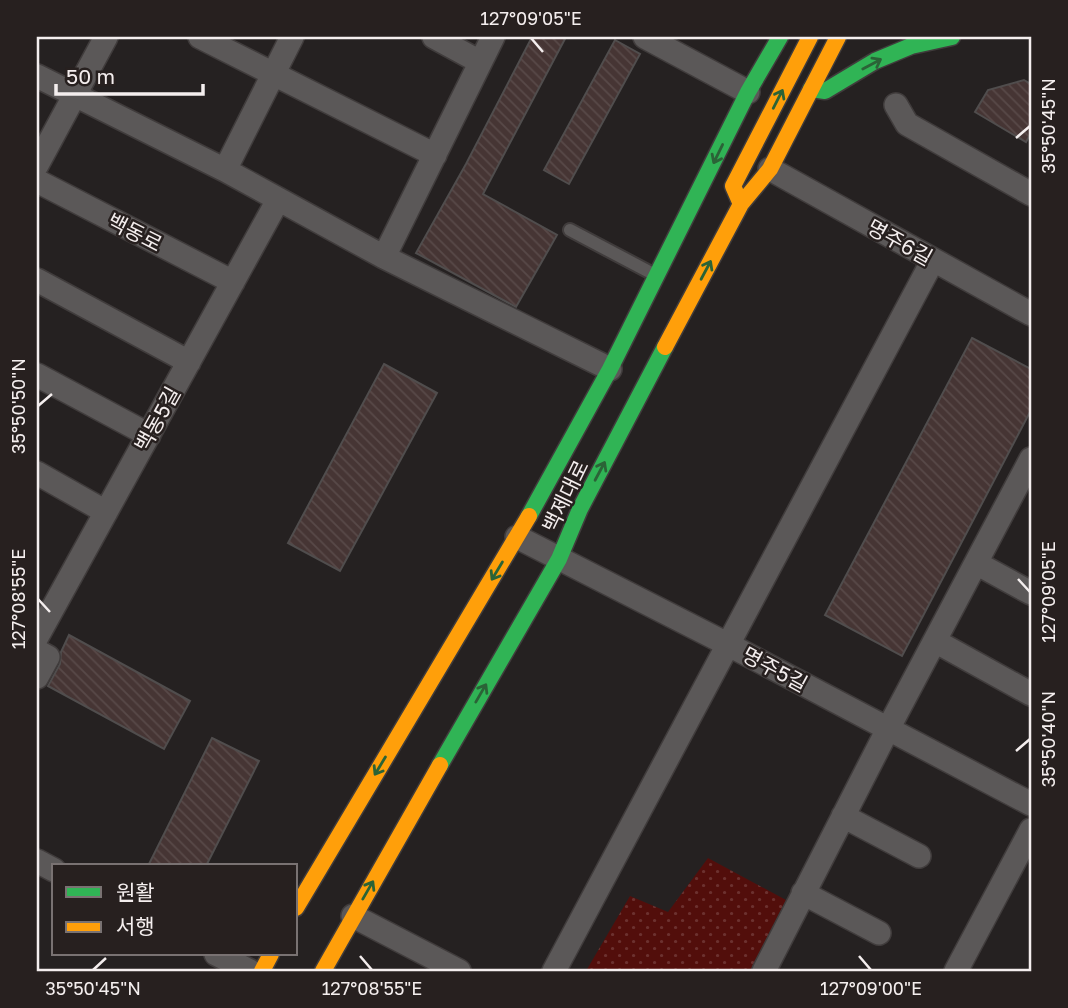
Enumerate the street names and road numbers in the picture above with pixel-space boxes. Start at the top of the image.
street label: 백동로 [103,207,167,257]
street label: 명주6길 [863,213,937,271]
street label: 백동5길 [129,382,185,456]
street label: 백제대로 [536,456,594,536]
street label: 명주5길 [738,641,812,697]

